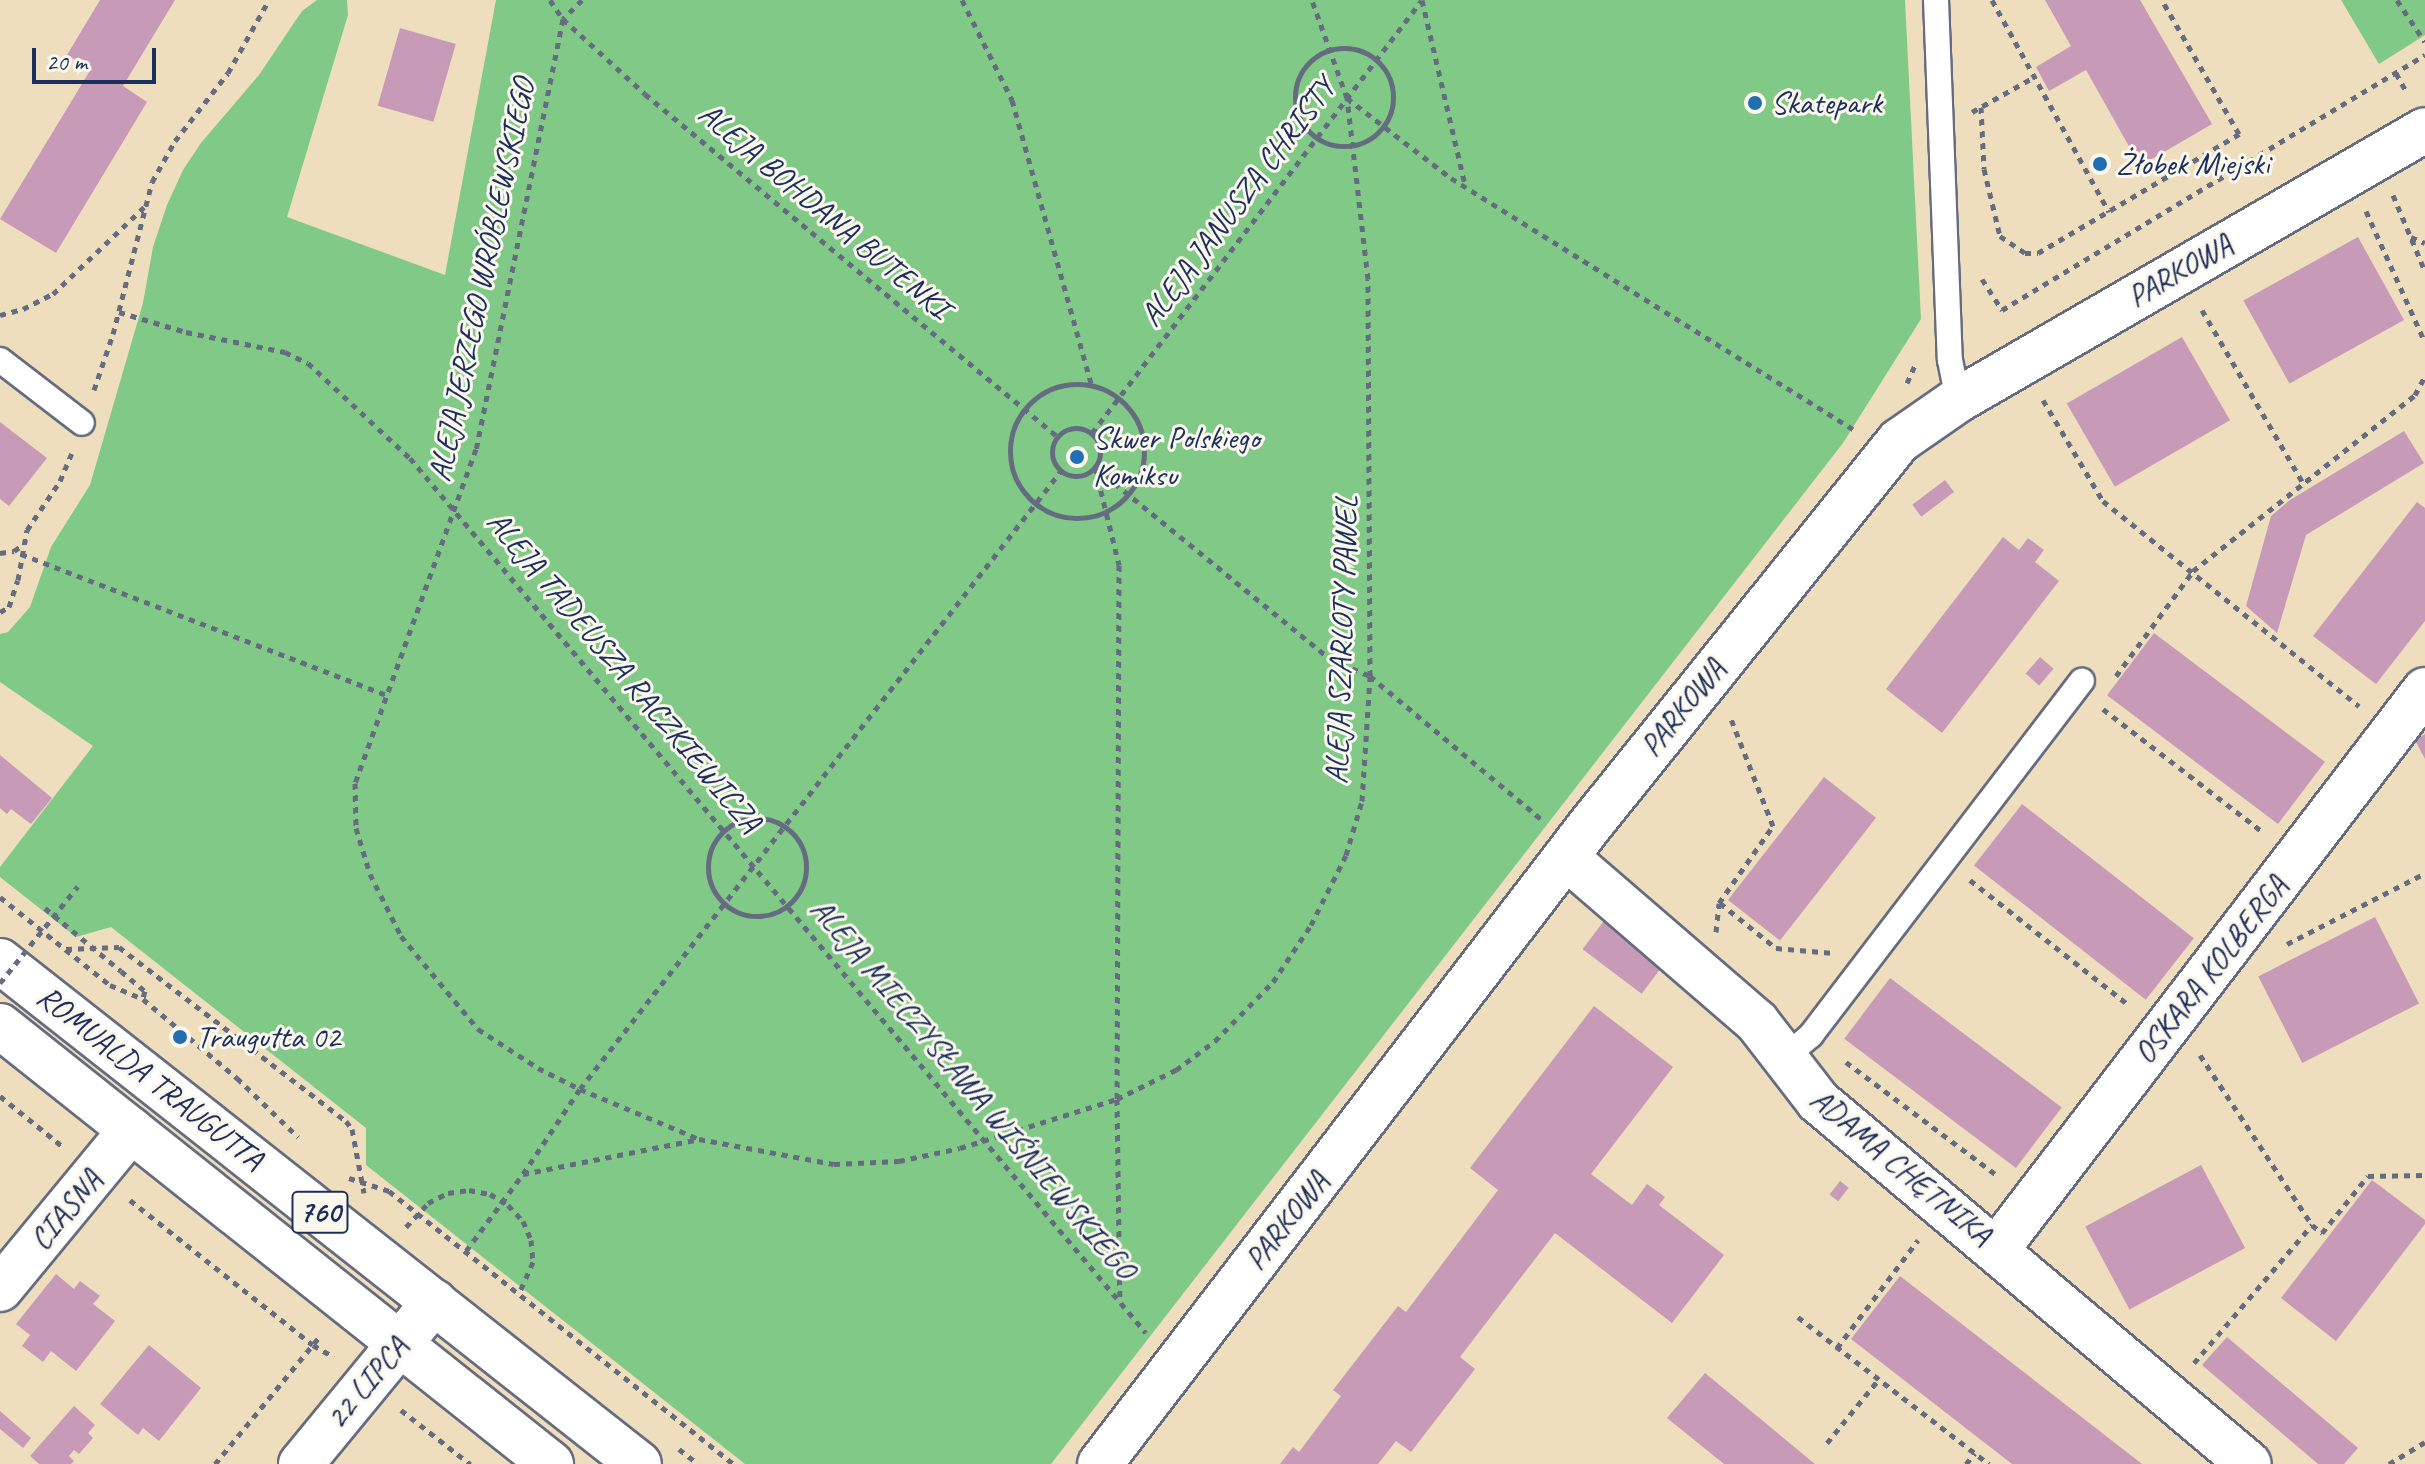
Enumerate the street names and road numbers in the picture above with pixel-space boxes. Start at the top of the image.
street label: ALEJA JANUSZA CHRISTY [1132,71,1344,333]
street label: ALEJA JERZEGO WRÓBLEWSKIEGO [421,76,543,484]
street label: ALEJA BOHDANA BUTENKI [690,94,958,328]
street label: PARKOWA [2121,226,2239,316]
street label: ALEJA SZARLOTY PAWEL [1318,494,1366,786]
street label: ALEJA TADEUSZA RACZKIEWICZA [479,504,769,840]
street label: PARKOWA [1632,651,1734,765]
street label: OSKARA KOLBERGA [2126,868,2296,1072]
street label: ALEJA MIECZYSŁAWA WIŚNIEWSKIEGO [802,890,1144,1288]
street label: ROMUALDA TRAUGUTTA [29,977,271,1179]
street label: ADAMA CHĘTNIKA [1803,1080,1999,1254]
street label: CIASNA [21,1162,111,1258]
street label: PARKOWA [1237,1164,1337,1278]
road number: 760 [290,1186,350,1238]
street label: 22 LIPCA [317,1329,417,1437]

